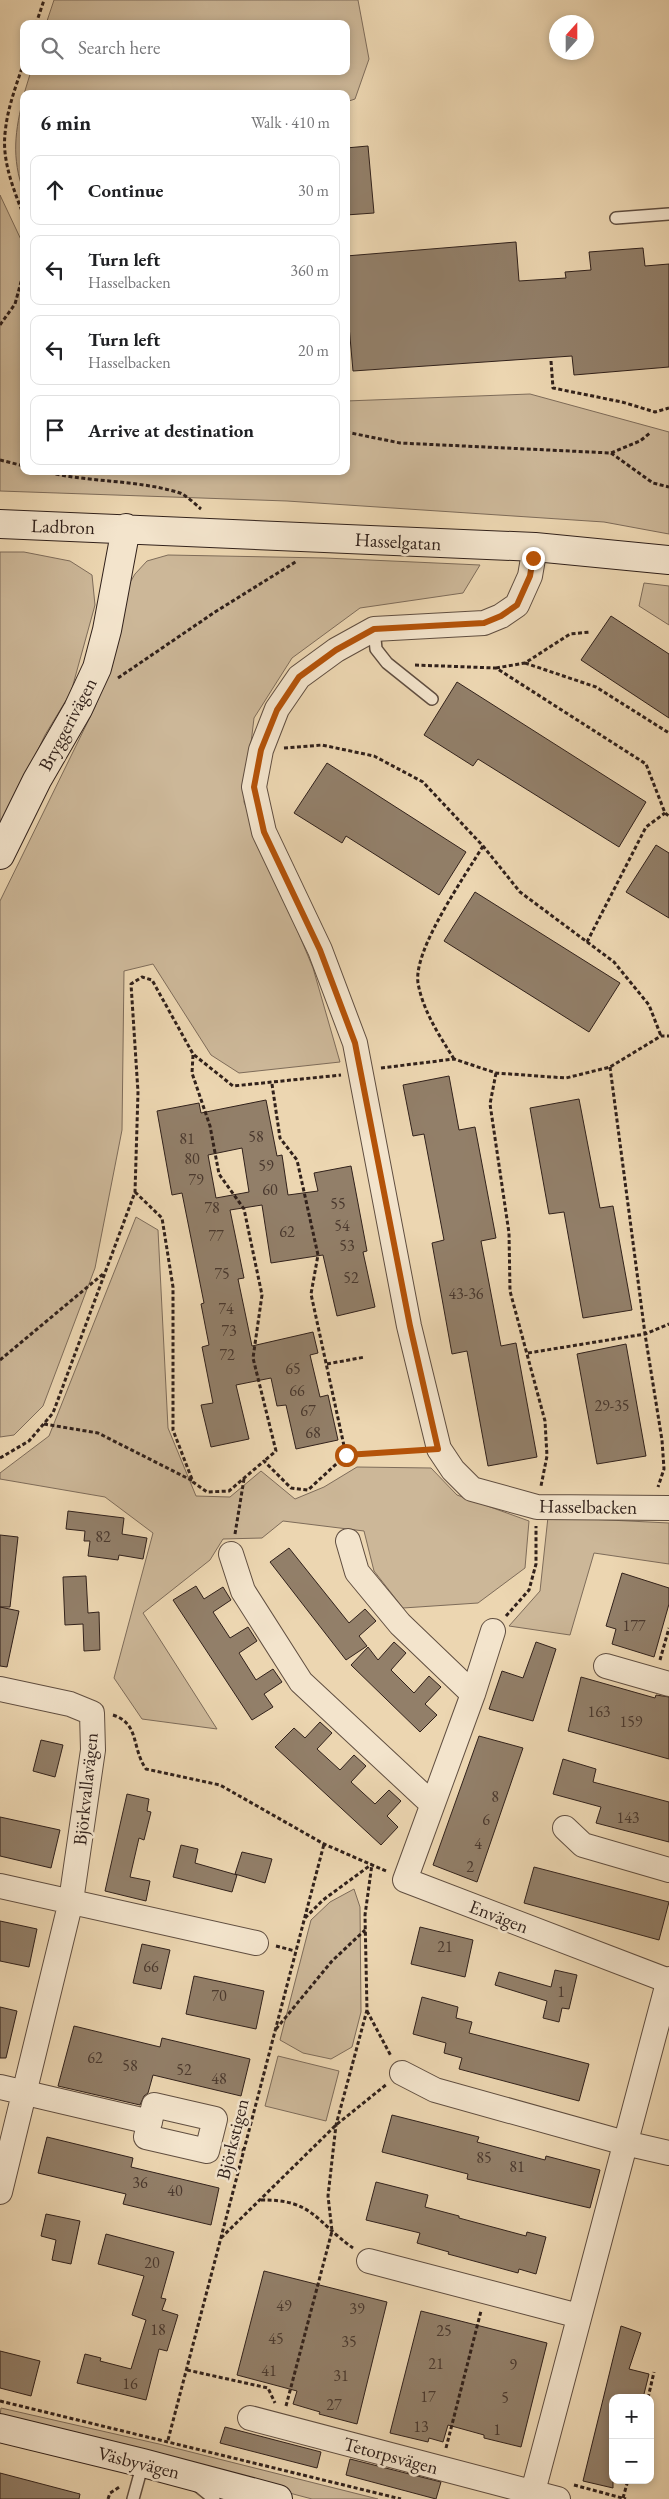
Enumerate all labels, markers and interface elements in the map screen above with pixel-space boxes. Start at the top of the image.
north arrow [549,15,594,60]
search box [20,20,350,75]
icon: search [38,34,66,62]
text: Search here [78,35,160,60]
text: 6 min [40,109,91,136]
text: Walk · 410 m [251,112,330,133]
icon: ahead [41,176,69,204]
text: Continue [88,178,163,203]
text: 30 m [298,180,329,201]
text: Turn left [88,247,160,272]
icon: left [41,256,69,284]
text: 360 m [290,260,329,281]
text: Hasselbacken [88,272,171,293]
text: Turn left [88,327,160,352]
icon: left [41,336,69,364]
text: 20 m [298,340,329,361]
text: Hasselbacken [88,352,171,373]
icon: arrive [41,416,69,444]
text: Arrive at destination [88,418,254,443]
street label: Ladbron [31,513,95,540]
street label: Hasselgatan [354,527,442,556]
route end [522,547,545,570]
street label: Bryggerivägen [32,673,102,775]
house number: 58 [248,1126,264,1147]
house number: 81 [179,1128,195,1149]
house number: 80 [184,1148,200,1169]
house number: 59 [258,1155,274,1176]
house number: 79 [188,1169,204,1190]
house number: 60 [262,1179,278,1200]
house number: 55 [330,1193,346,1214]
house number: 78 [204,1197,220,1218]
house number: 54 [334,1215,350,1236]
house number: 62 [279,1221,295,1242]
house number: 77 [208,1225,224,1246]
house number: 53 [339,1235,355,1256]
house number: 75 [214,1263,230,1284]
house number: 52 [343,1267,359,1288]
house number: 43-36 [448,1283,484,1304]
house number: 74 [218,1298,234,1319]
house number: 73 [221,1320,237,1341]
house number: 72 [219,1344,235,1365]
house number: 65 [285,1358,301,1379]
house number: 66 [289,1380,305,1401]
house number: 29-35 [594,1395,630,1416]
house number: 67 [300,1400,316,1421]
house number: 68 [305,1422,321,1443]
route start [335,1444,358,1467]
street label: Hasselbacken [539,1493,637,1520]
house number: 82 [95,1526,111,1547]
house number: 177 [622,1615,646,1636]
house number: 163 [587,1701,611,1722]
house number: 159 [619,1711,643,1732]
street label: Björkvallavägen [67,1731,104,1847]
house number: 8 [491,1786,499,1807]
house number: 143 [616,1807,640,1828]
house number: 6 [482,1809,490,1830]
house number: 4 [474,1833,482,1854]
house number: 2 [466,1856,474,1877]
street label: Envägen [466,1894,532,1939]
house number: 21 [437,1936,453,1957]
house number: 66 [143,1956,159,1977]
house number: 1 [557,1981,565,2002]
house number: 70 [211,1985,227,2006]
house number: 62 [87,2047,103,2068]
house number: 58 [122,2055,138,2076]
house number: 52 [176,2059,192,2080]
house number: 48 [211,2068,227,2089]
street label: Björkstigen [210,2096,255,2182]
house number: 85 [476,2147,492,2168]
house number: 81 [509,2156,525,2177]
house number: 36 [132,2172,148,2193]
house number: 40 [167,2180,183,2201]
house number: 20 [144,2252,160,2273]
house number: 49 [276,2295,292,2316]
house number: 39 [349,2298,365,2319]
house number: 18 [150,2319,166,2340]
house number: 25 [436,2320,452,2341]
house number: 45 [268,2328,284,2349]
house number: 35 [341,2331,357,2352]
house number: 21 [428,2353,444,2374]
house number: 9 [509,2354,517,2375]
house number: 41 [261,2360,277,2381]
house number: 31 [333,2365,349,2386]
house number: 16 [122,2373,138,2394]
house number: 17 [420,2386,436,2407]
house number: 5 [501,2387,509,2408]
house number: 27 [326,2394,342,2415]
map controls [609,2394,654,2484]
button: + [609,2394,654,2439]
house number: 13 [413,2416,429,2437]
house number: 1 [493,2419,501,2440]
street label: Tetorpsvägen [341,2431,441,2480]
button: − [609,2439,654,2484]
street label: Väsbyvägen [95,2440,182,2485]

